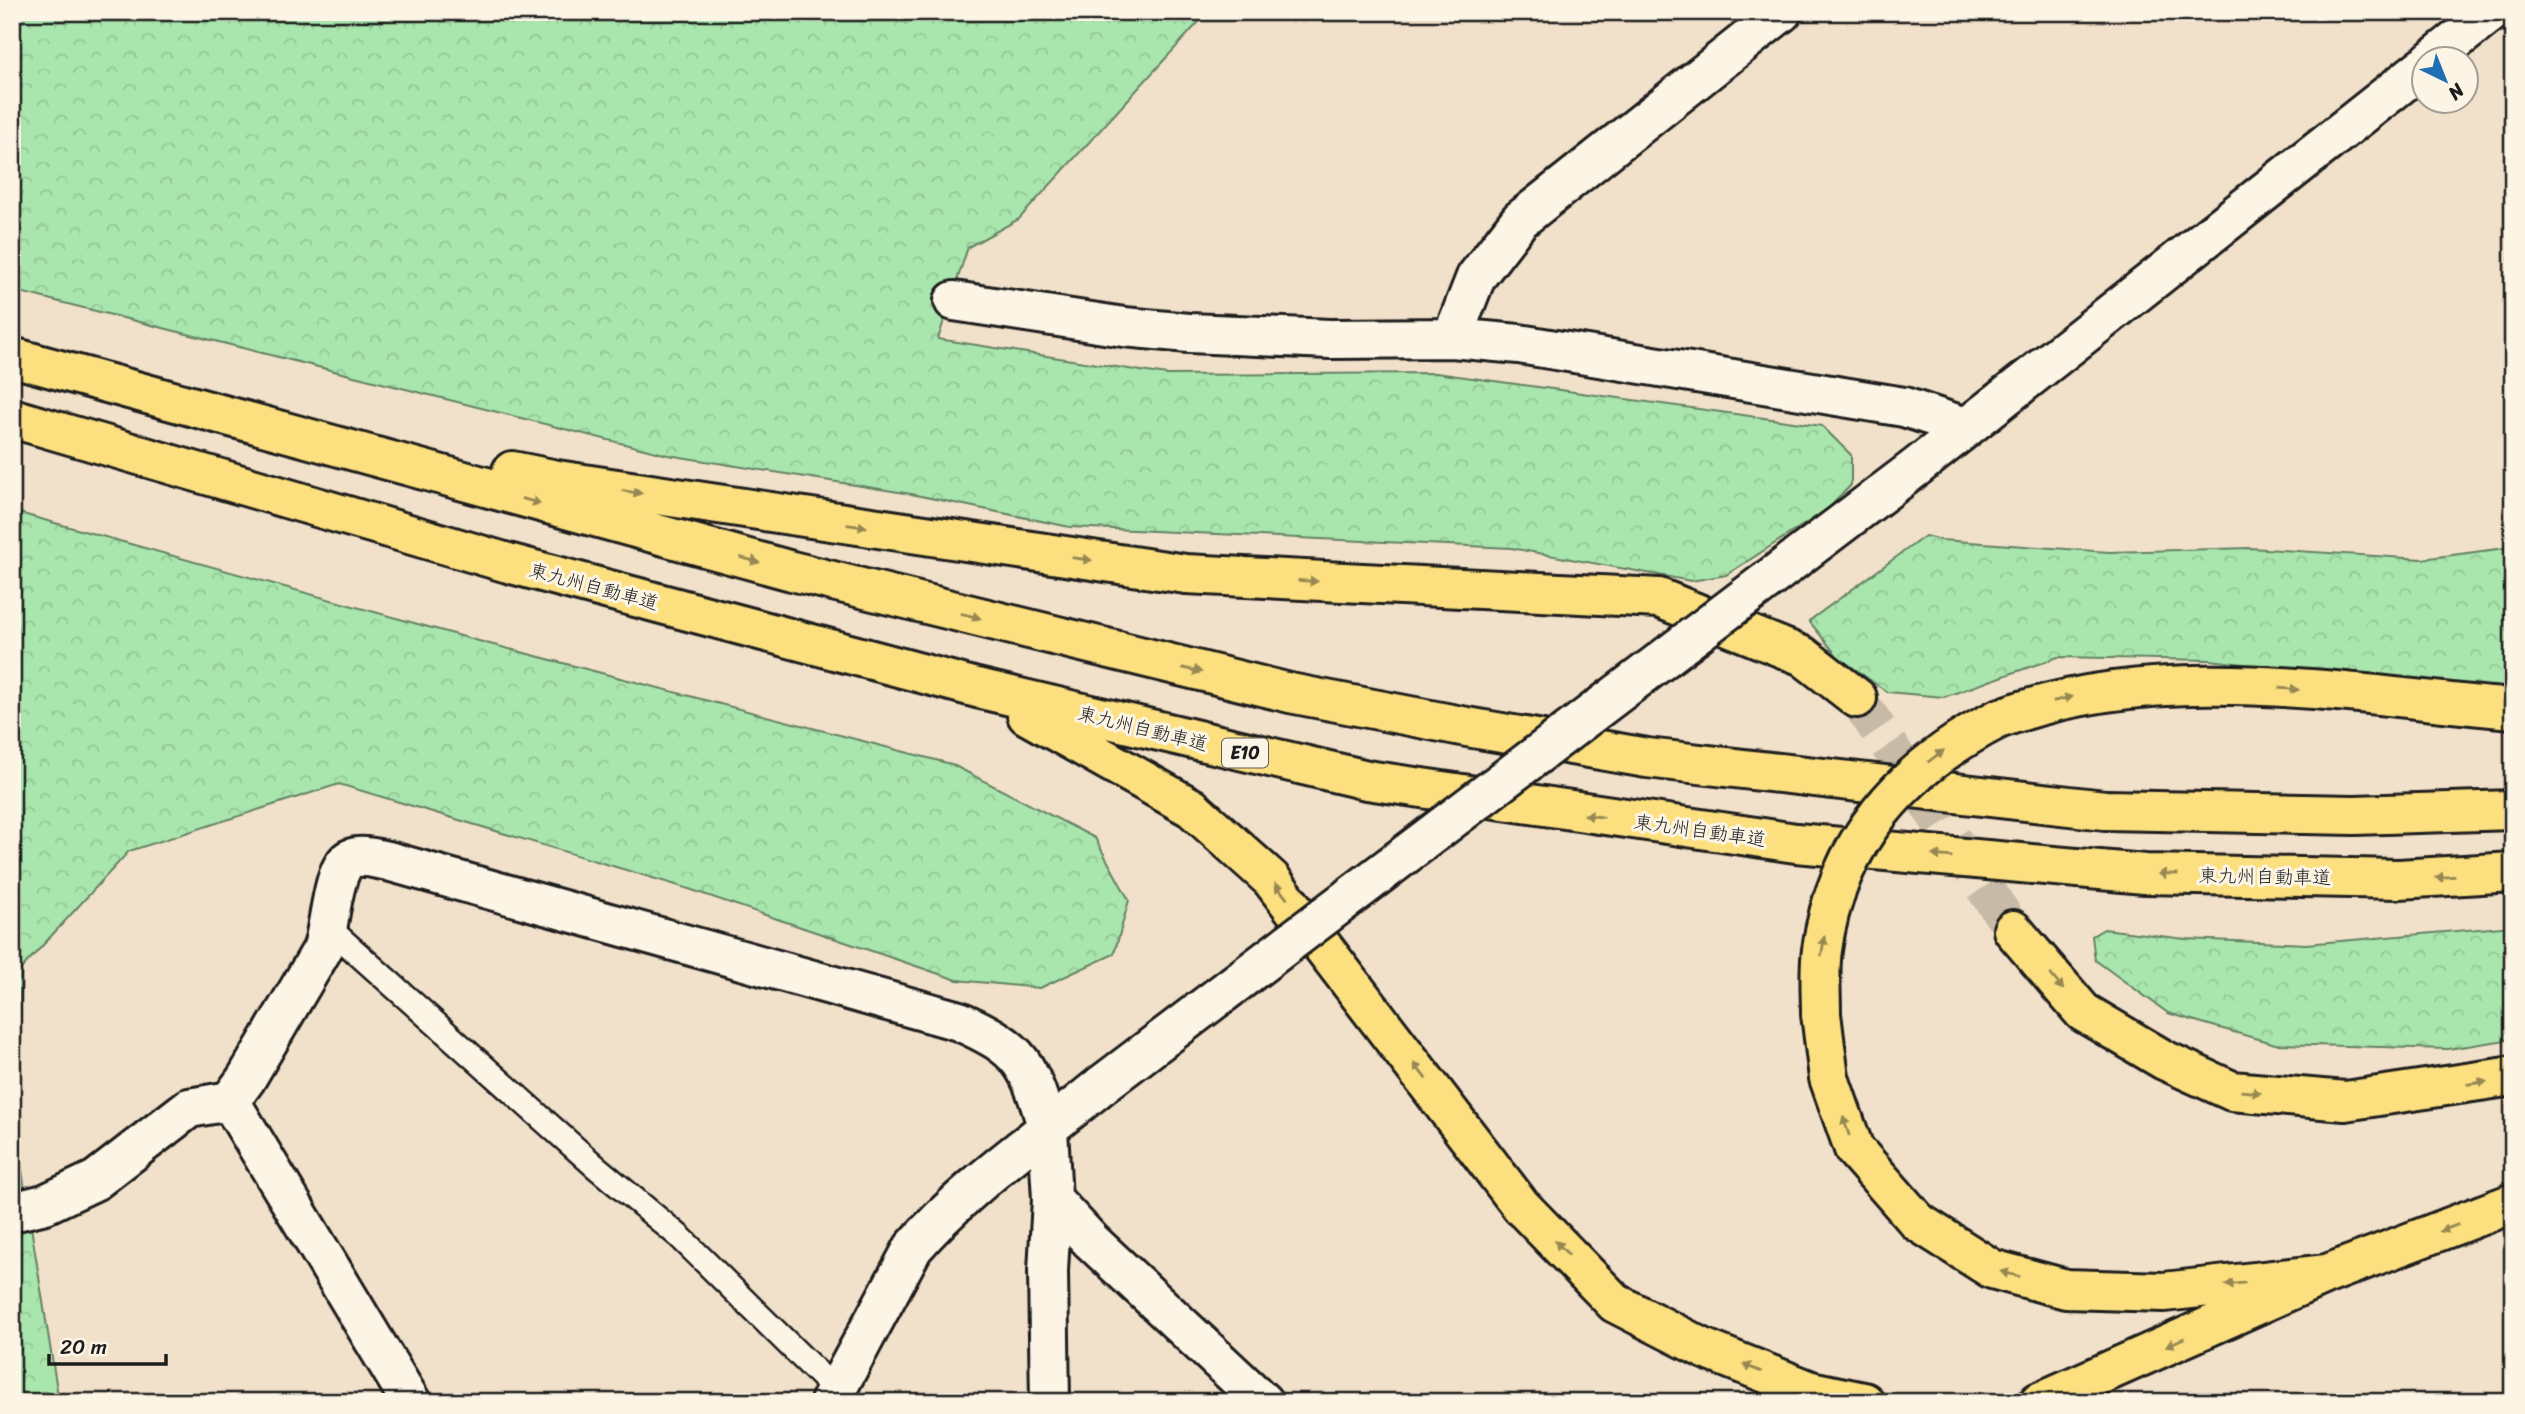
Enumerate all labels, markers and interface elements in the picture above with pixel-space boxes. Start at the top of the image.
north arrow [2410,46,2480,116]
text: N [2440,75,2473,109]
one-way arrow [621,487,643,498]
one-way arrow [521,496,542,506]
one-way arrow [846,521,868,532]
street label: 東九州自動車道 [525,553,662,620]
one-way arrow [1071,554,1093,565]
one-way arrow [740,555,762,566]
one-way arrow [1298,576,1320,587]
one-way arrow [960,611,982,622]
one-way arrow [1181,665,1203,676]
one-way arrow [2279,684,2301,695]
one-way arrow [2052,693,2074,704]
street label: 東九州自動車道 [1074,696,1211,761]
road number: E10 [1222,738,1268,768]
one-way arrow [1927,749,1945,763]
street label: 東九州自動車道 [1632,805,1768,856]
one-way arrow [1583,810,1605,821]
one-way arrow [1930,850,1952,861]
street label: 東九州自動車道 [2198,859,2332,894]
one-way arrow [2157,868,2179,880]
one-way arrow [2433,871,2455,882]
one-way arrow [1273,883,1288,901]
one-way arrow [1818,934,1829,956]
one-way arrow [2049,973,2064,990]
one-way arrow [1412,1063,1427,1081]
one-way arrow [2466,1077,2488,1088]
one-way arrow [2240,1087,2262,1098]
one-way arrow [1840,1116,1851,1137]
one-way arrow [2438,1222,2459,1233]
one-way arrow [1555,1240,1571,1257]
one-way arrow [1999,1268,2021,1279]
one-way arrow [2224,1279,2246,1290]
scale bar [49,1323,166,1367]
text: 20 m [60,1328,107,1366]
one-way arrow [2165,1336,2185,1348]
one-way arrow [1741,1362,1762,1373]

